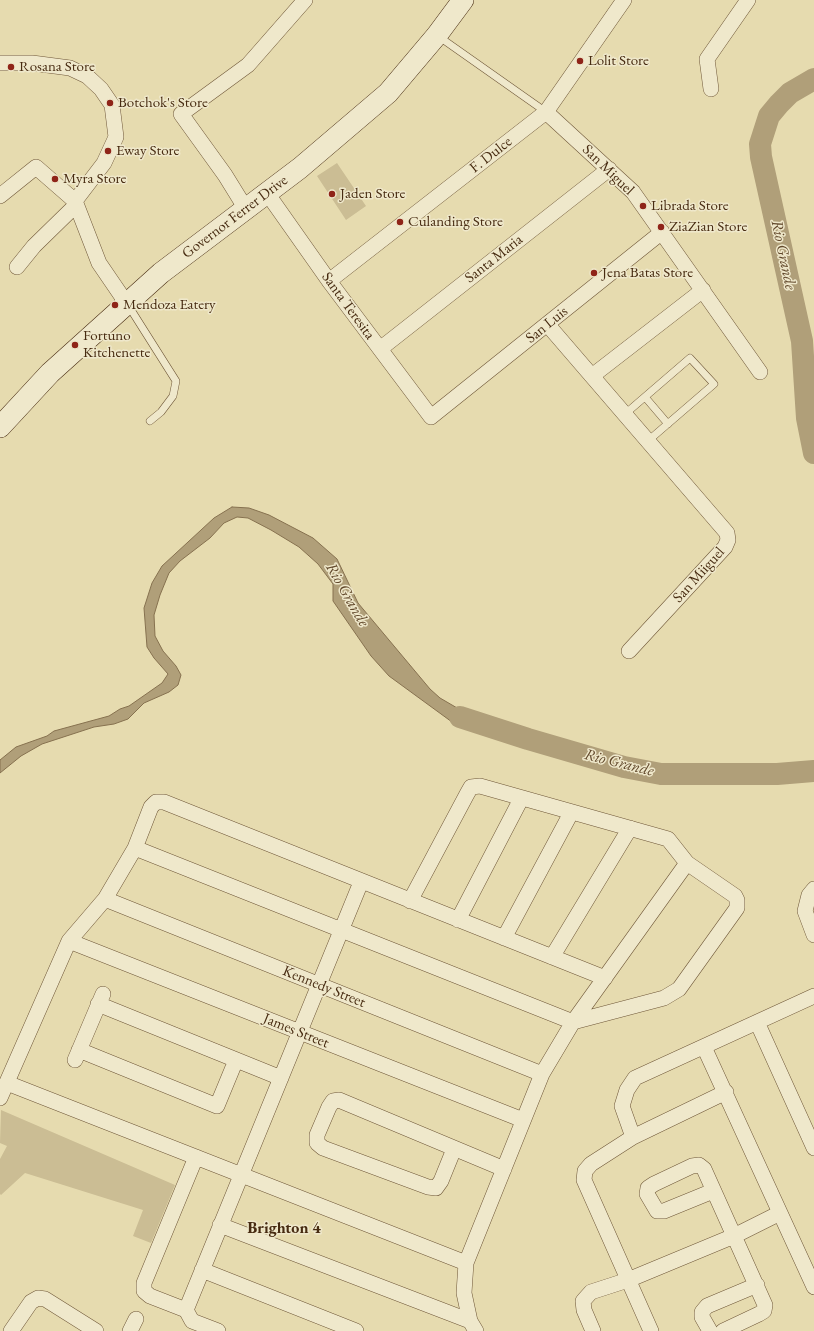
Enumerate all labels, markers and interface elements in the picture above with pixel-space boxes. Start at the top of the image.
place label: Lolit Store [588,52,649,70]
marker: Lolit Store [575,56,585,66]
place label: Rosana Store [19,58,95,76]
marker: Rosana Store [6,62,16,72]
place label: Botchok's Store [118,94,208,112]
marker: Botchok's Store [105,98,115,108]
street label: F. Dulce [466,133,516,177]
street label: San Miguel [578,141,638,199]
place label: Eway Store [116,142,179,160]
marker: Eway Store [103,146,113,156]
place label: Myra Store [63,170,126,188]
street label: Governor Ferrer Drive [179,171,291,263]
marker: Myra Store [50,174,60,184]
place label: Jaden Store [340,185,405,203]
marker: Jaden Store [327,189,337,199]
place label: Librada Store [651,197,729,215]
marker: Librada Store [638,201,648,211]
place label: Culanding Store [408,213,503,231]
marker: Culanding Store [395,217,405,227]
place label: ZiaZian Store [669,218,747,236]
water label: Rio Grande [766,218,800,292]
marker: ZiaZian Store [656,222,666,232]
street label: Santa Maria [461,231,527,287]
place label: Jena Batas Store [602,264,693,282]
marker: Jena Batas Store [589,268,599,278]
street label: Santa Teresita [318,269,378,343]
place label: Mendoza Eatery [123,296,216,314]
marker: Mendoza Eatery [110,300,120,310]
street label: San Luis [522,303,572,347]
place label: Fortuno Kitchenette [83,327,150,362]
marker: Fortuno Kitchenette [70,340,80,350]
street label: San Miiguel [669,543,729,607]
water label: Rio Grande [321,560,373,630]
water label: Rio Grande [582,745,656,781]
street label: Kennedy Street [280,962,368,1012]
street label: James Street [260,1010,332,1052]
district label: Brighton 4 [247,1219,321,1239]

